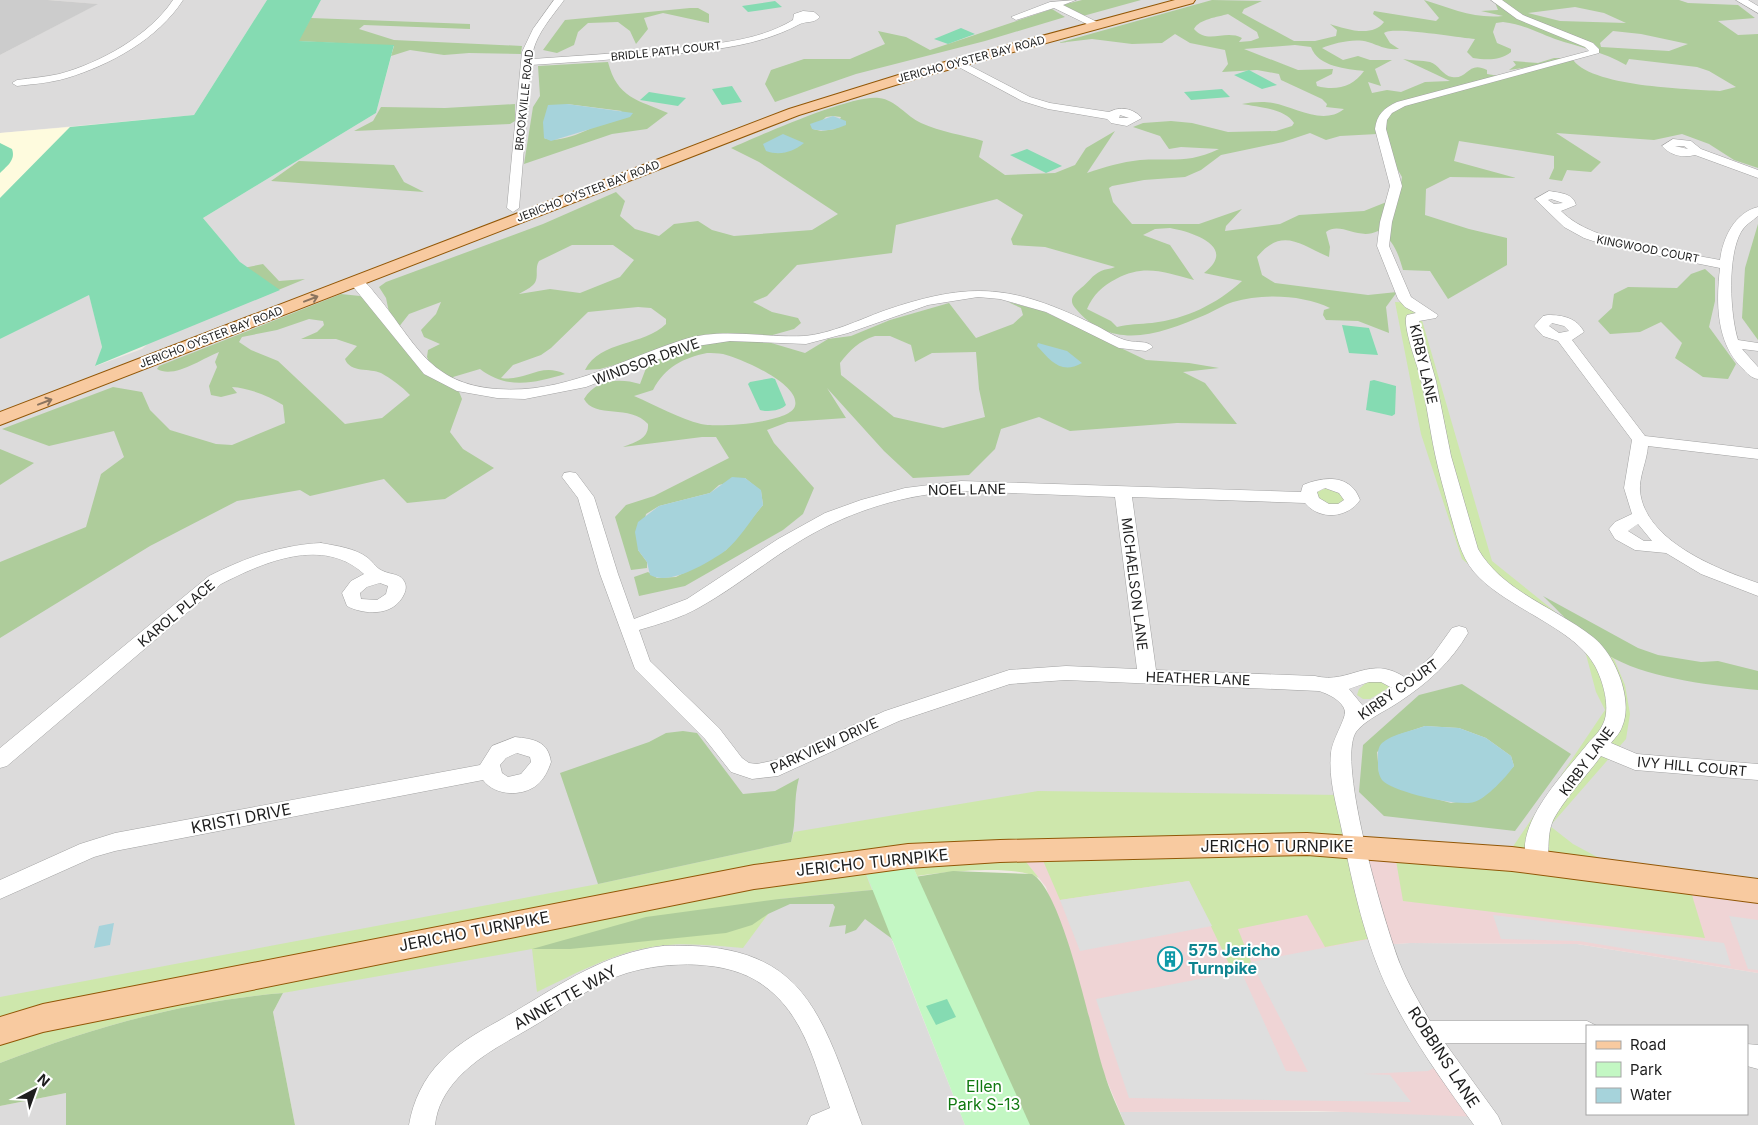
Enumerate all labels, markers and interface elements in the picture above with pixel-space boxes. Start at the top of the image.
street label: JERICHO OYSTER BAY ROAD [896,33,1046,85]
street label: BRIDLE PATH COURT [610,38,722,64]
street label: BROOKVILLE ROAD [512,49,536,151]
street label: JERICHO OYSTER BAY ROAD [514,157,662,225]
street label: KINGWOOD COURT [1595,232,1701,266]
one-way arrow [303,293,318,303]
street label: JERICHO OYSTER BAY ROAD [137,303,285,371]
street label: KIRBY LANE [1407,322,1441,406]
street label: WINDSOR DRIVE [591,334,701,388]
one-way arrow [38,396,53,405]
street label: NOEL LANE [928,480,1006,498]
street label: MICHAELSON LANE [1118,517,1152,651]
street label: KAROL PLACE [134,576,218,650]
street label: KIRBY COURT [1355,655,1441,723]
street label: HEATHER LANE [1145,668,1251,688]
street label: PARKVIEW DRIVE [767,714,881,776]
street label: KIRBY LANE [1555,723,1617,799]
street label: IVY HILL COURT [1636,753,1748,779]
street label: KRISTI DRIVE [189,798,293,838]
street label: JERICHO TURNPIKE [1200,836,1354,856]
street label: JERICHO TURNPIKE [795,844,949,880]
street label: JERICHO TURNPIKE [397,907,551,955]
place label: 575 Jericho Turnpike [1188,940,1281,978]
building icon: 575 Jericho Turnpike [1157,946,1183,972]
street label: ANNETTE WAY [510,960,620,1034]
street label: ROBBINS LANE [1404,1003,1484,1111]
legend [1586,1025,1748,1115]
text: Road [1630,1035,1666,1054]
text: Park [1630,1060,1663,1079]
north arrow [10,1065,60,1115]
text: N [34,1070,53,1090]
park label: Ellen Park S-13 [948,1076,1020,1114]
text: Water [1630,1085,1672,1104]

